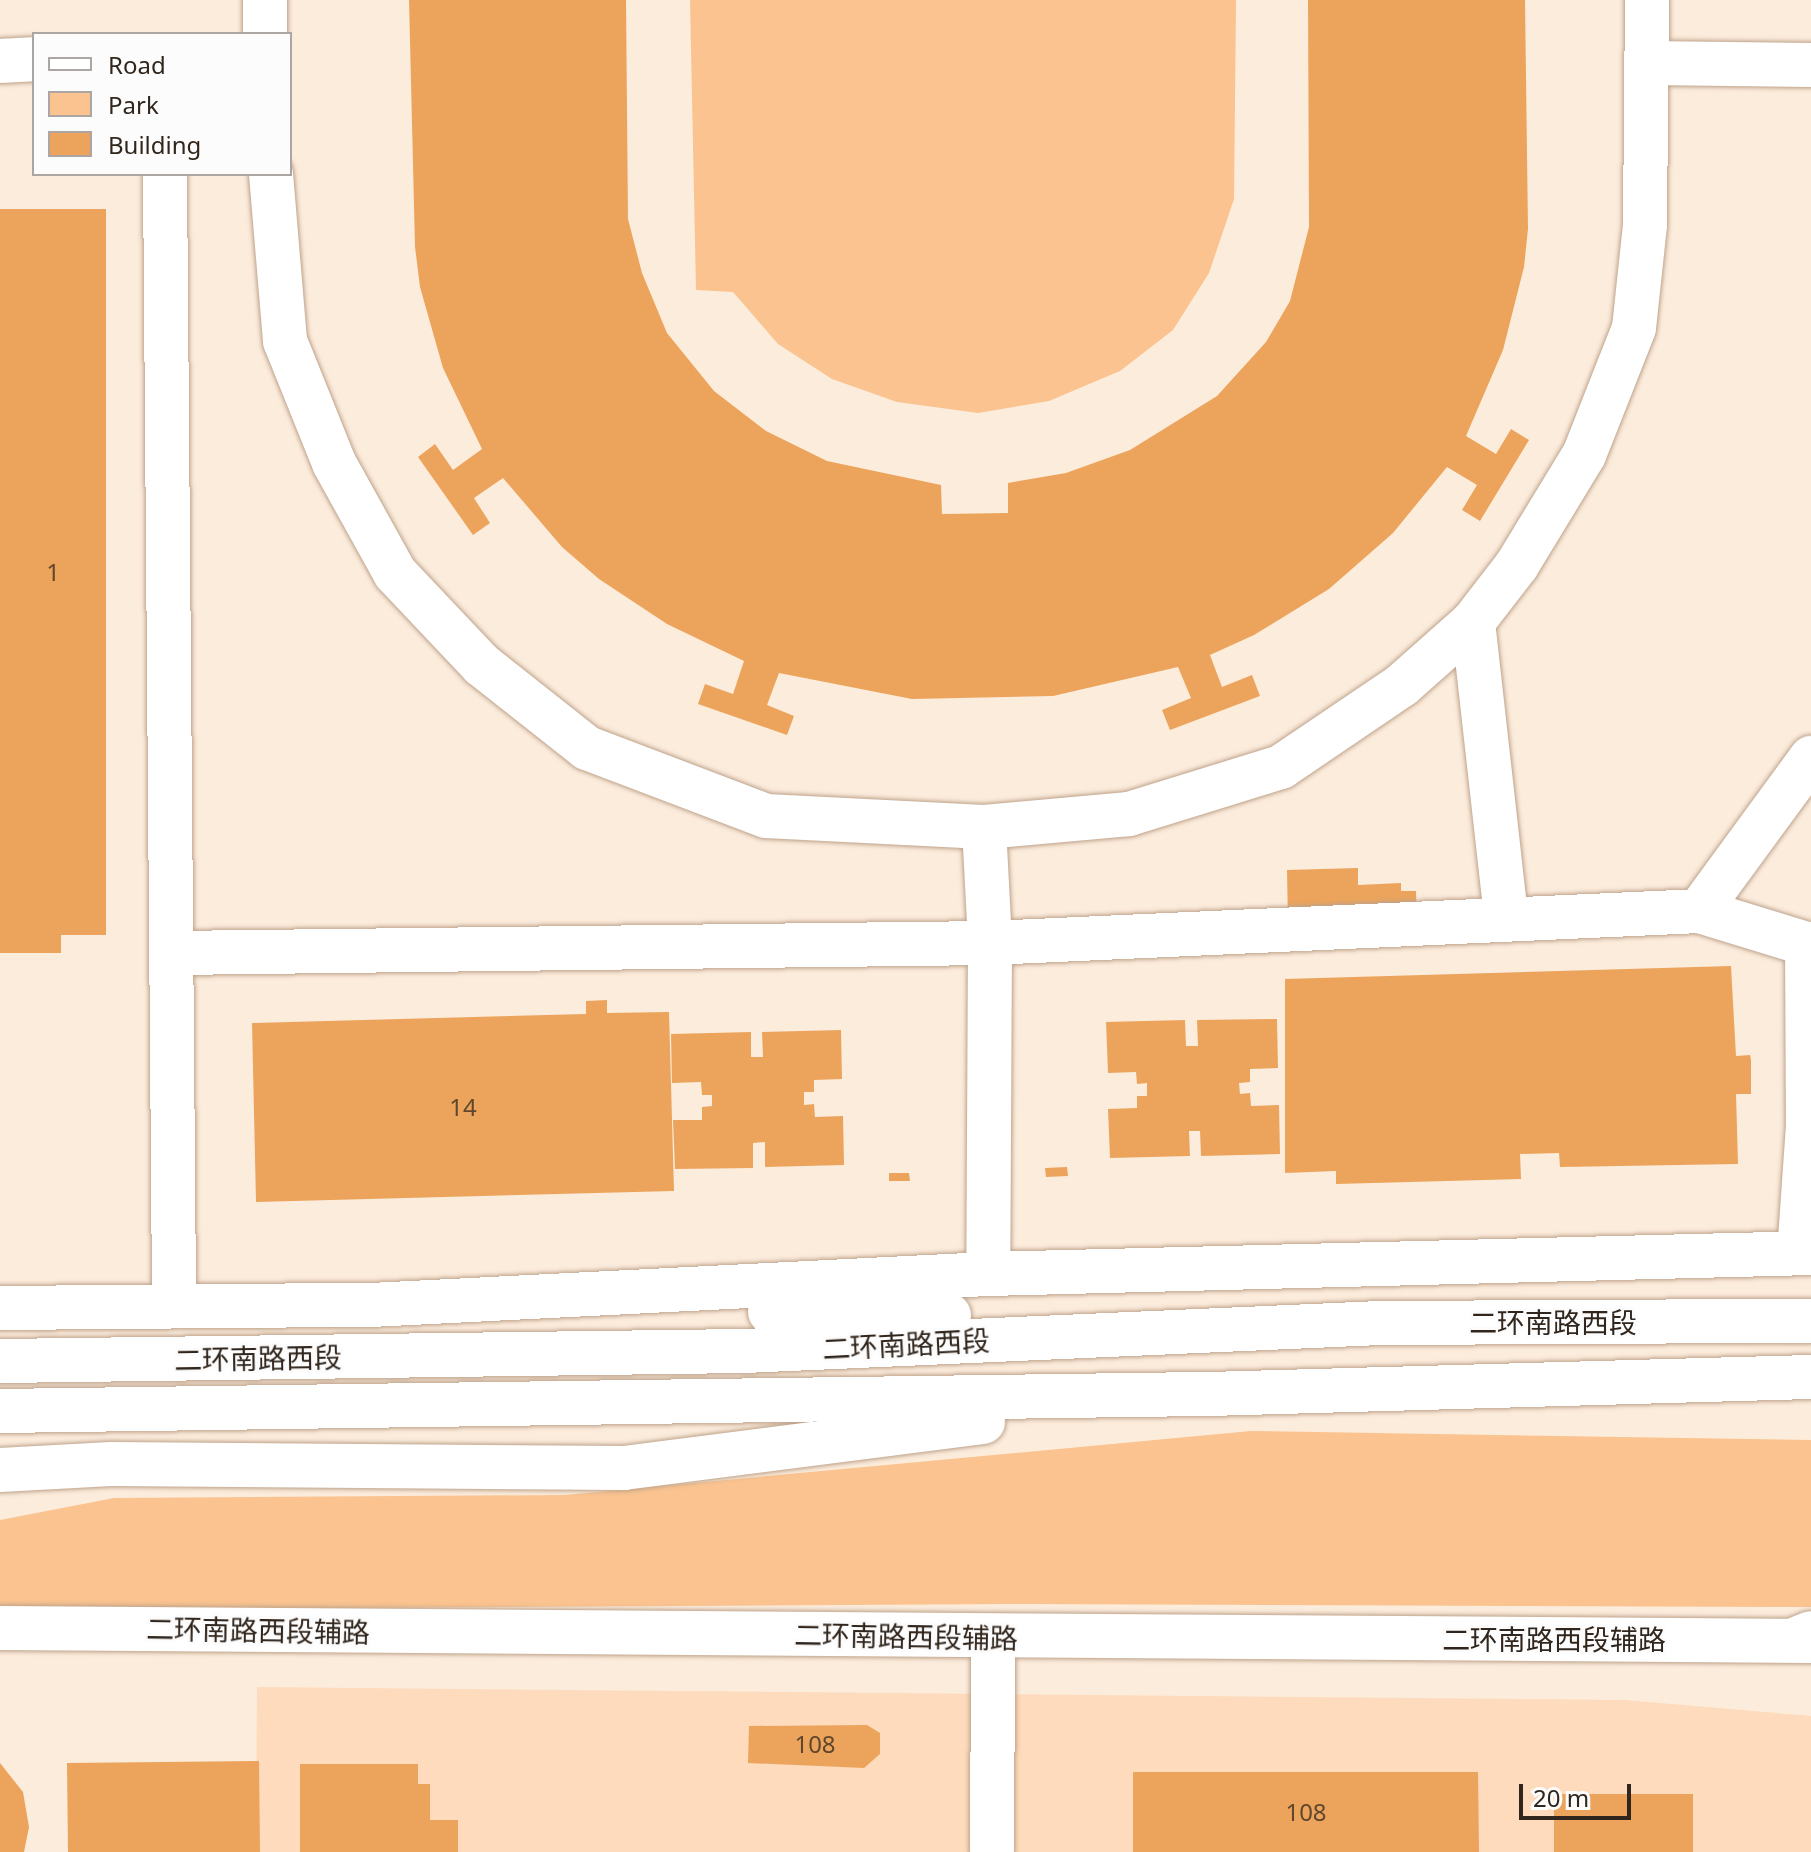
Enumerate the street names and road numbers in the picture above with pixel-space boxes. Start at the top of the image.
street label: 二环南路西段 [1469,1305,1637,1339]
street label: 二环南路西段 [821,1323,991,1365]
street label: 二环南路西段 [174,1340,342,1376]
street label: 二环南路西段辅路 [146,1611,370,1649]
street label: 二环南路西段辅路 [794,1617,1018,1655]
street label: 二环南路西段辅路 [1442,1622,1666,1656]

